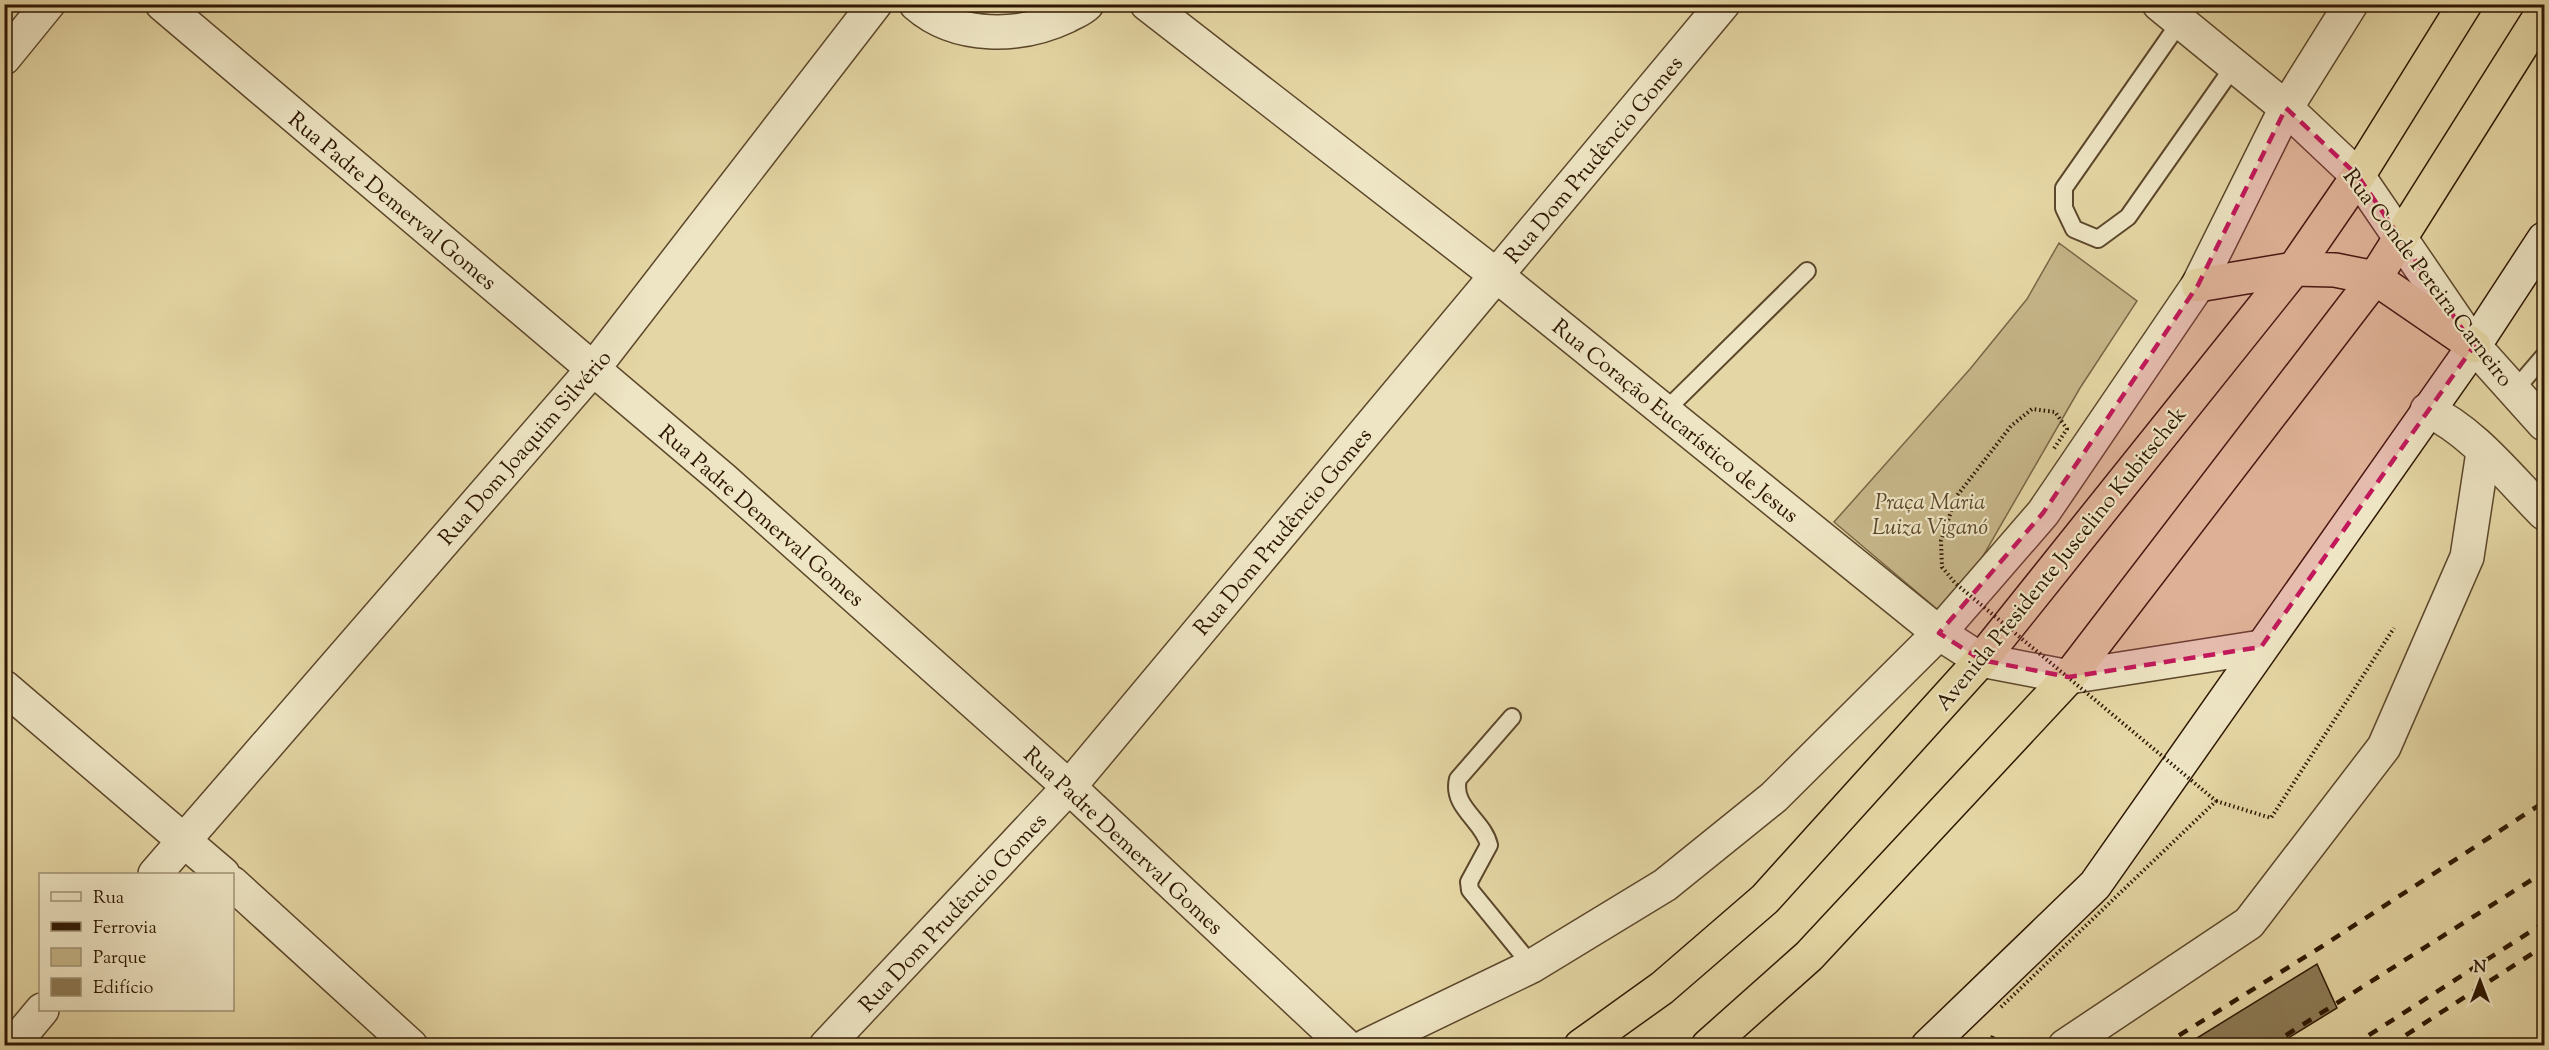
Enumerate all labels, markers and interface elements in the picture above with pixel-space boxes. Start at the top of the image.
street label: Rua Dom Prudêncio Gomes [1499,50,1692,272]
street label: Rua Padre Demerval Gomes [280,105,502,299]
street label: Rua Conde Pereira Carneiro [2334,163,2519,395]
street label: Rua Coração Eucarístico de Jesus [1544,313,1804,532]
street label: Rua Dom Joaquim Silvério [432,344,620,554]
street label: Avenida Presidente Juscelino Kubitschek [1929,401,2195,719]
street label: Rua Padre Demerval Gomes [650,419,870,616]
street label: Rua Dom Prudêncio Gomes [1188,422,1381,644]
park label: Praça Maria Luiza Viganó [1872,488,1988,545]
street label: Rua Padre Demerval Gomes [1015,741,1229,944]
street label: Rua Dom Prudêncio Gomes [853,807,1056,1021]
legend [39,873,234,1011]
text: Rua [93,886,124,912]
text: Ferrovia [93,916,157,942]
text: Parque [93,946,146,972]
north arrow [2450,951,2510,1011]
text: N [2474,957,2487,980]
text: Edifício [93,976,154,1002]

